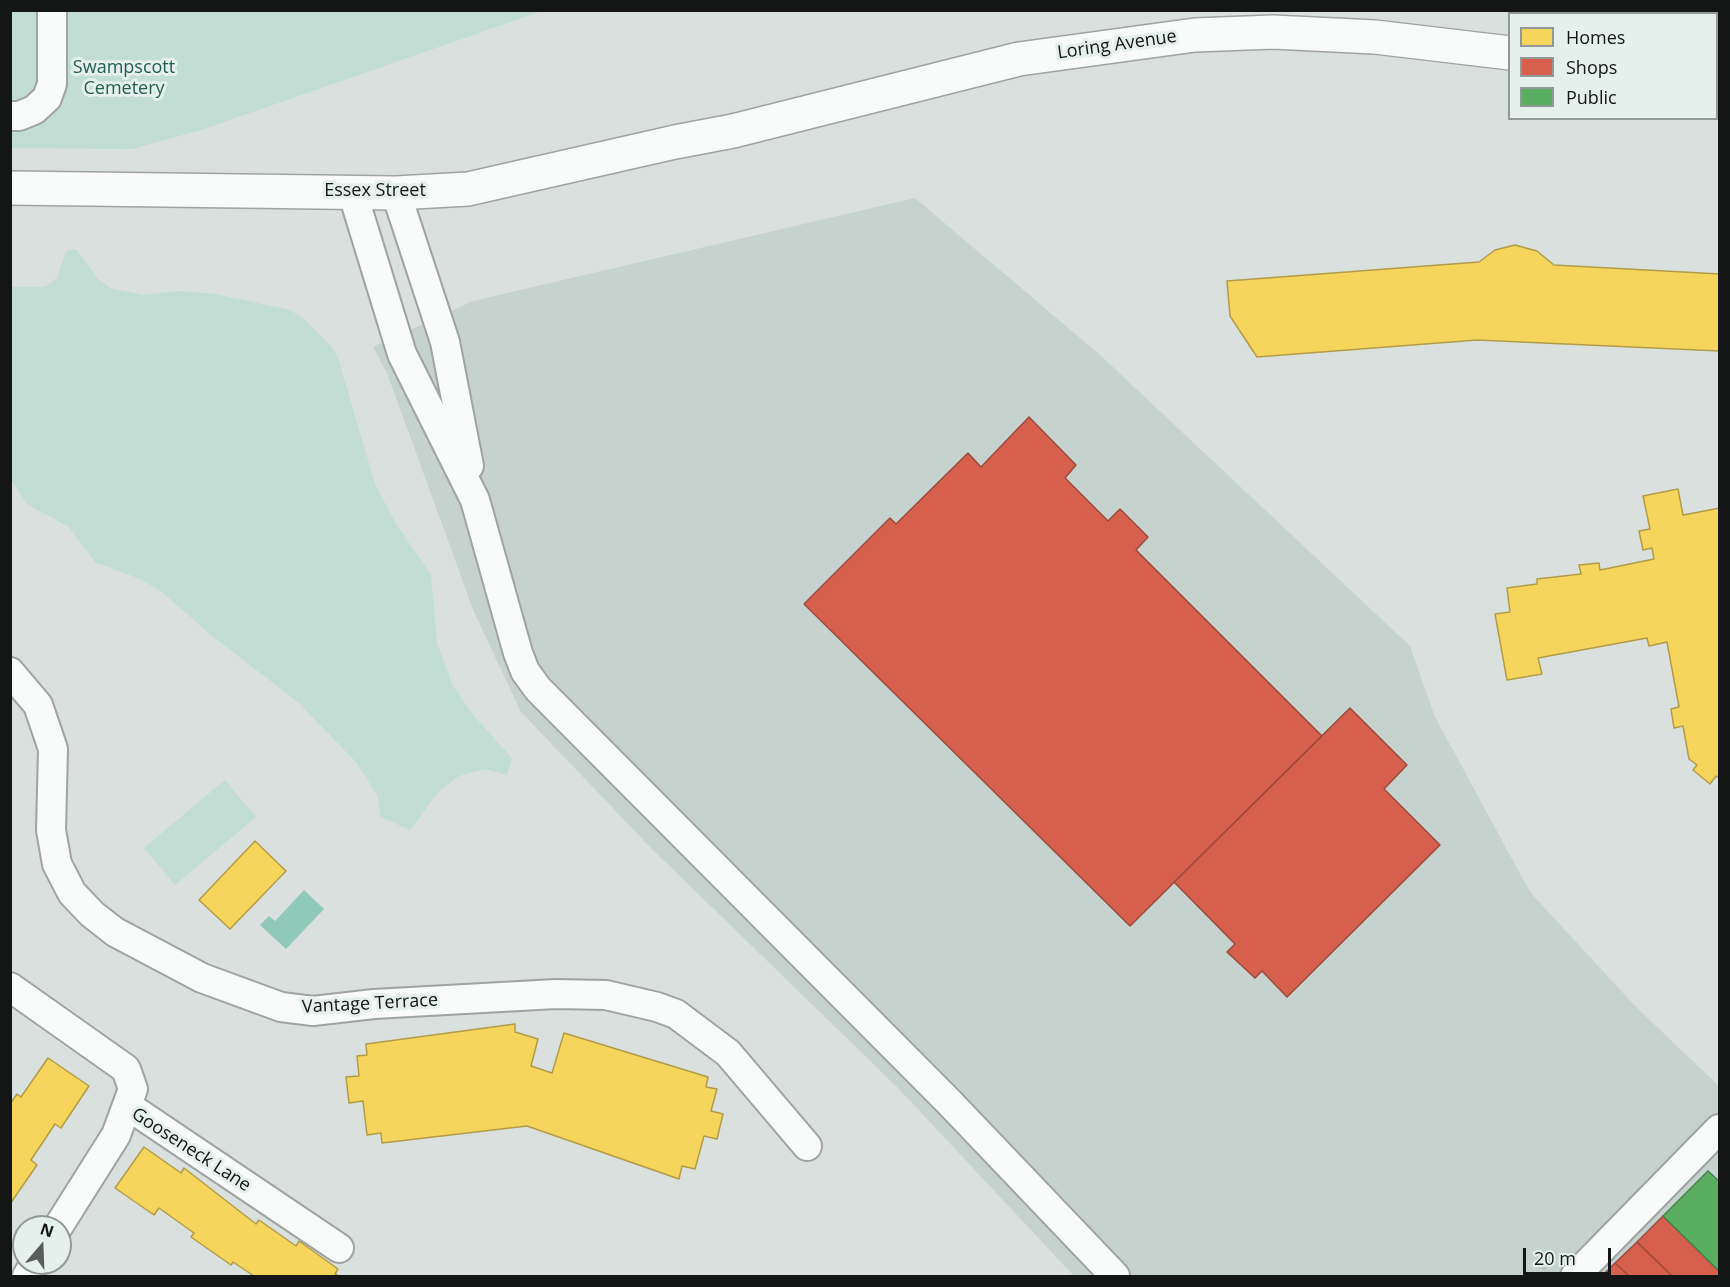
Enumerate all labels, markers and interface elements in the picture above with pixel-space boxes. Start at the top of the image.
legend [1508,12,1718,120]
text: Homes [1566,25,1625,49]
street label: Loring Avenue [1056,26,1178,64]
text: Shops [1566,55,1617,79]
park label: Swampscott Cemetery [73,57,175,100]
text: Public [1566,85,1617,109]
street label: Essex Street [324,180,426,202]
street label: Vantage Terrace [301,990,439,1018]
street label: Gooseneck Lane [127,1103,255,1197]
north arrow [12,1215,72,1275]
text: N [37,1217,57,1242]
scale bar [1526,1236,1614,1274]
text: 20 m [1534,1246,1576,1270]

